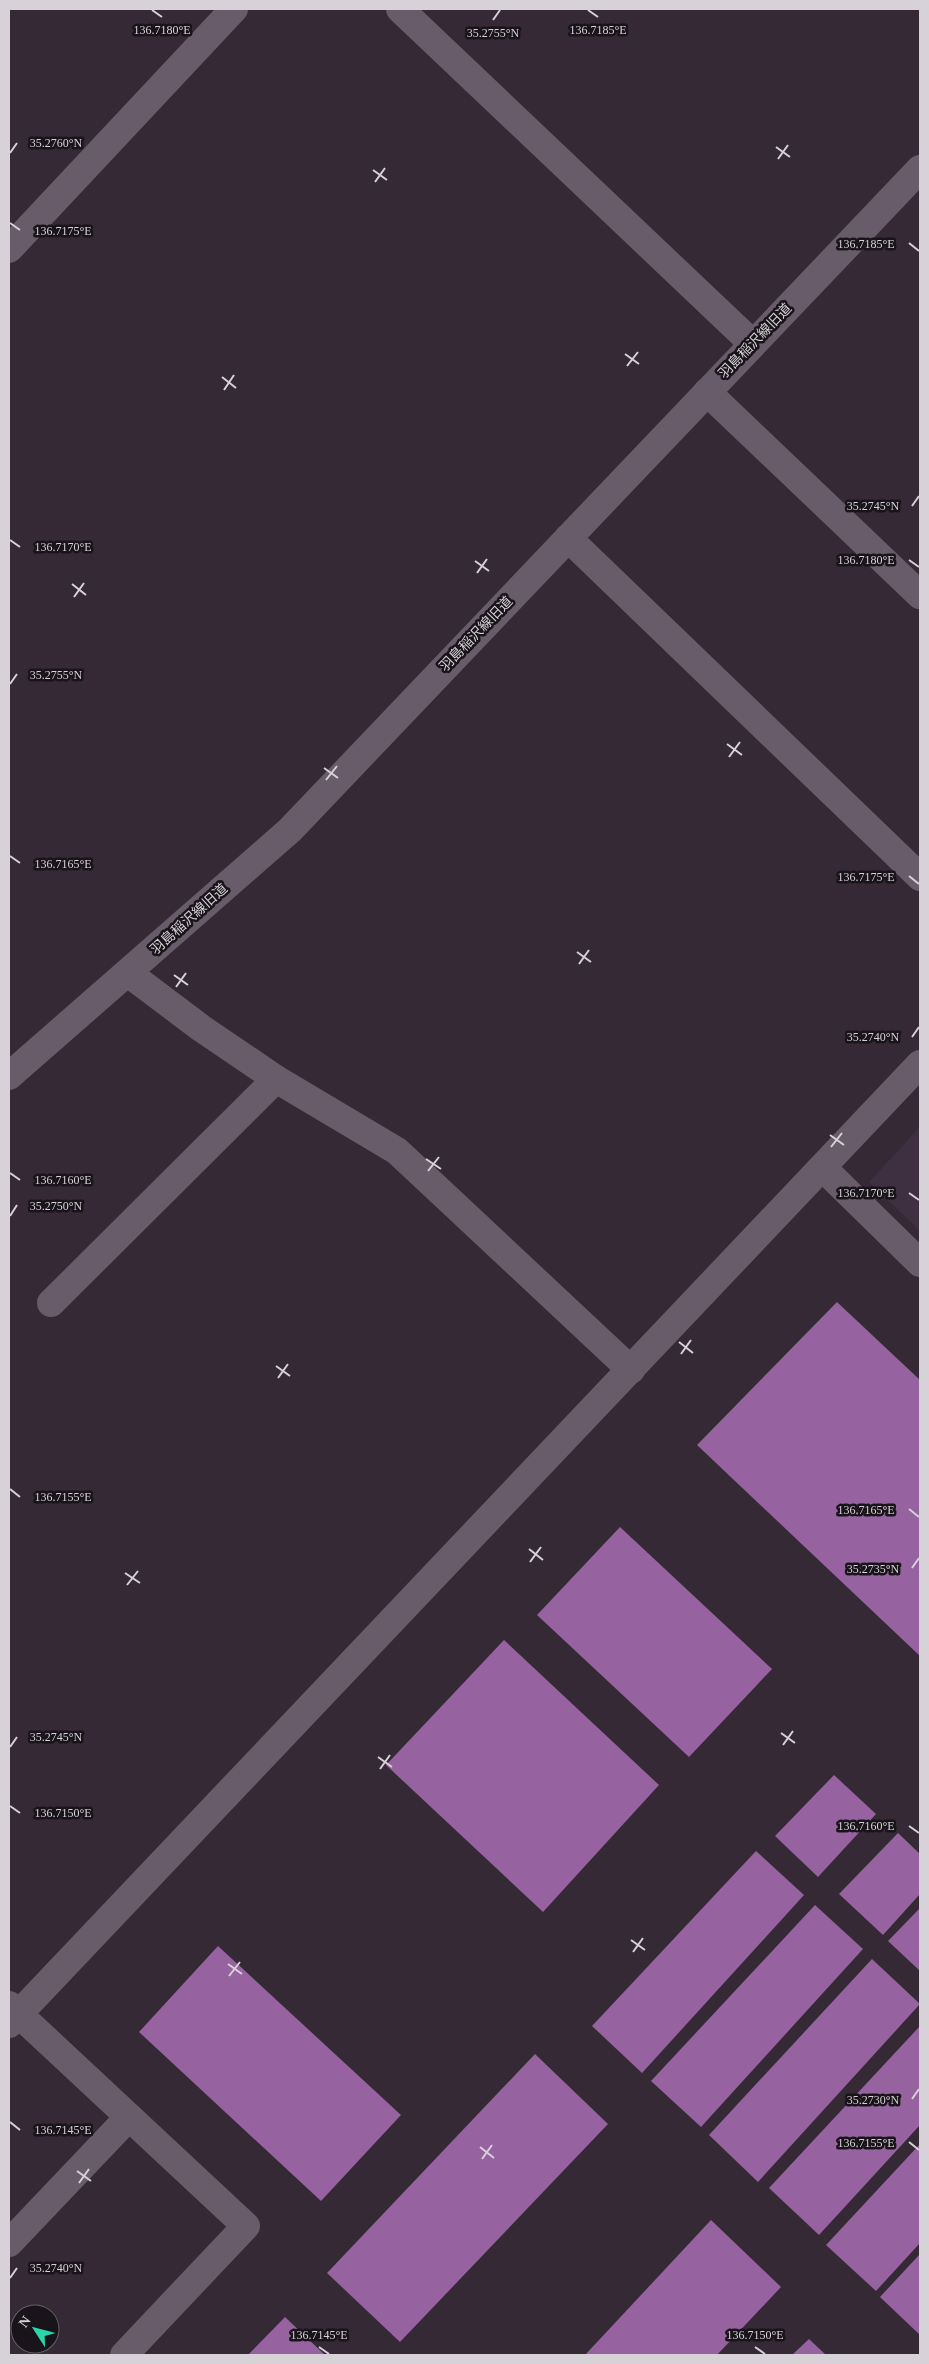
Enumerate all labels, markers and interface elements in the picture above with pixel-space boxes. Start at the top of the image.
text: 136.7180°E [133,23,191,37]
text: 136.7185°E [569,23,627,37]
text: 35.2755°N [467,26,520,40]
text: 35.2760°N [30,136,83,150]
text: 136.7175°E [34,224,92,238]
text: 136.7185°E [837,237,895,251]
street label: 羽島稲沢線旧道 [716,301,794,381]
text: 35.2745°N [847,499,900,513]
text: 136.7170°E [34,540,92,554]
text: 136.7180°E [837,553,895,567]
street label: 羽島稲沢線旧道 [437,594,515,674]
text: 35.2755°N [30,668,83,682]
text: 136.7165°E [34,857,92,871]
text: 136.7175°E [837,870,895,884]
street label: 羽島稲沢線旧道 [148,881,230,957]
text: 35.2740°N [847,1030,900,1044]
text: 136.7160°E [34,1173,92,1187]
text: 136.7170°E [837,1186,895,1200]
text: 35.2750°N [30,1199,83,1213]
text: 136.7155°E [34,1490,92,1504]
text: 136.7165°E [837,1503,895,1517]
text: 35.2735°N [847,1562,900,1576]
text: 35.2745°N [30,1730,83,1744]
text: 136.7150°E [34,1806,92,1820]
text: 136.7160°E [837,1819,895,1833]
text: 35.2730°N [847,2093,900,2107]
text: 136.7145°E [34,2123,92,2137]
text: 136.7155°E [837,2136,895,2150]
text: 35.2740°N [30,2261,83,2275]
north arrow [10,2304,60,2354]
text: N [16,2313,34,2330]
text: 136.7145°E [290,2328,348,2342]
text: 136.7150°E [726,2328,784,2342]

